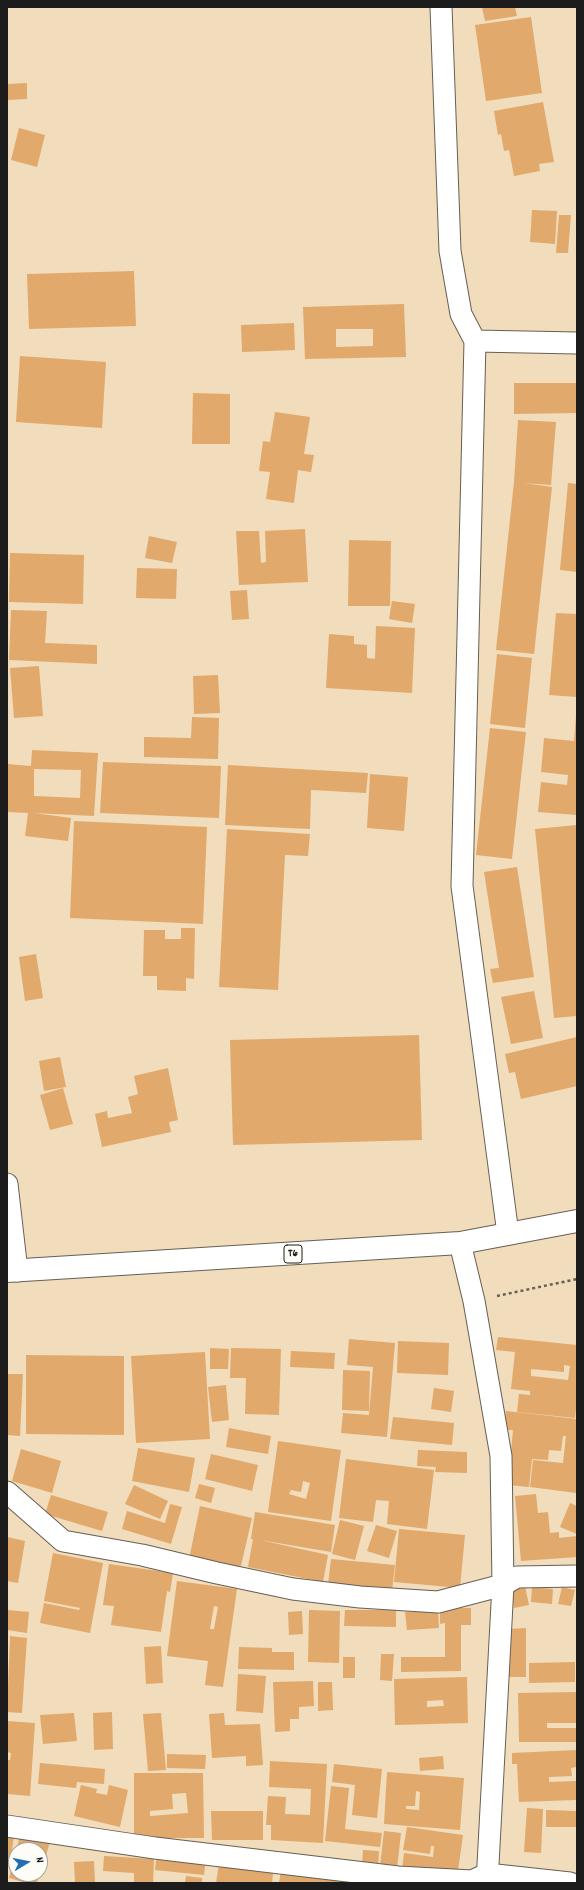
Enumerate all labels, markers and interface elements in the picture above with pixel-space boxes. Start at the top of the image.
road number: T6 [284,1245,302,1263]
north arrow [8,1842,48,1882]
text: N [30,1856,47,1864]

